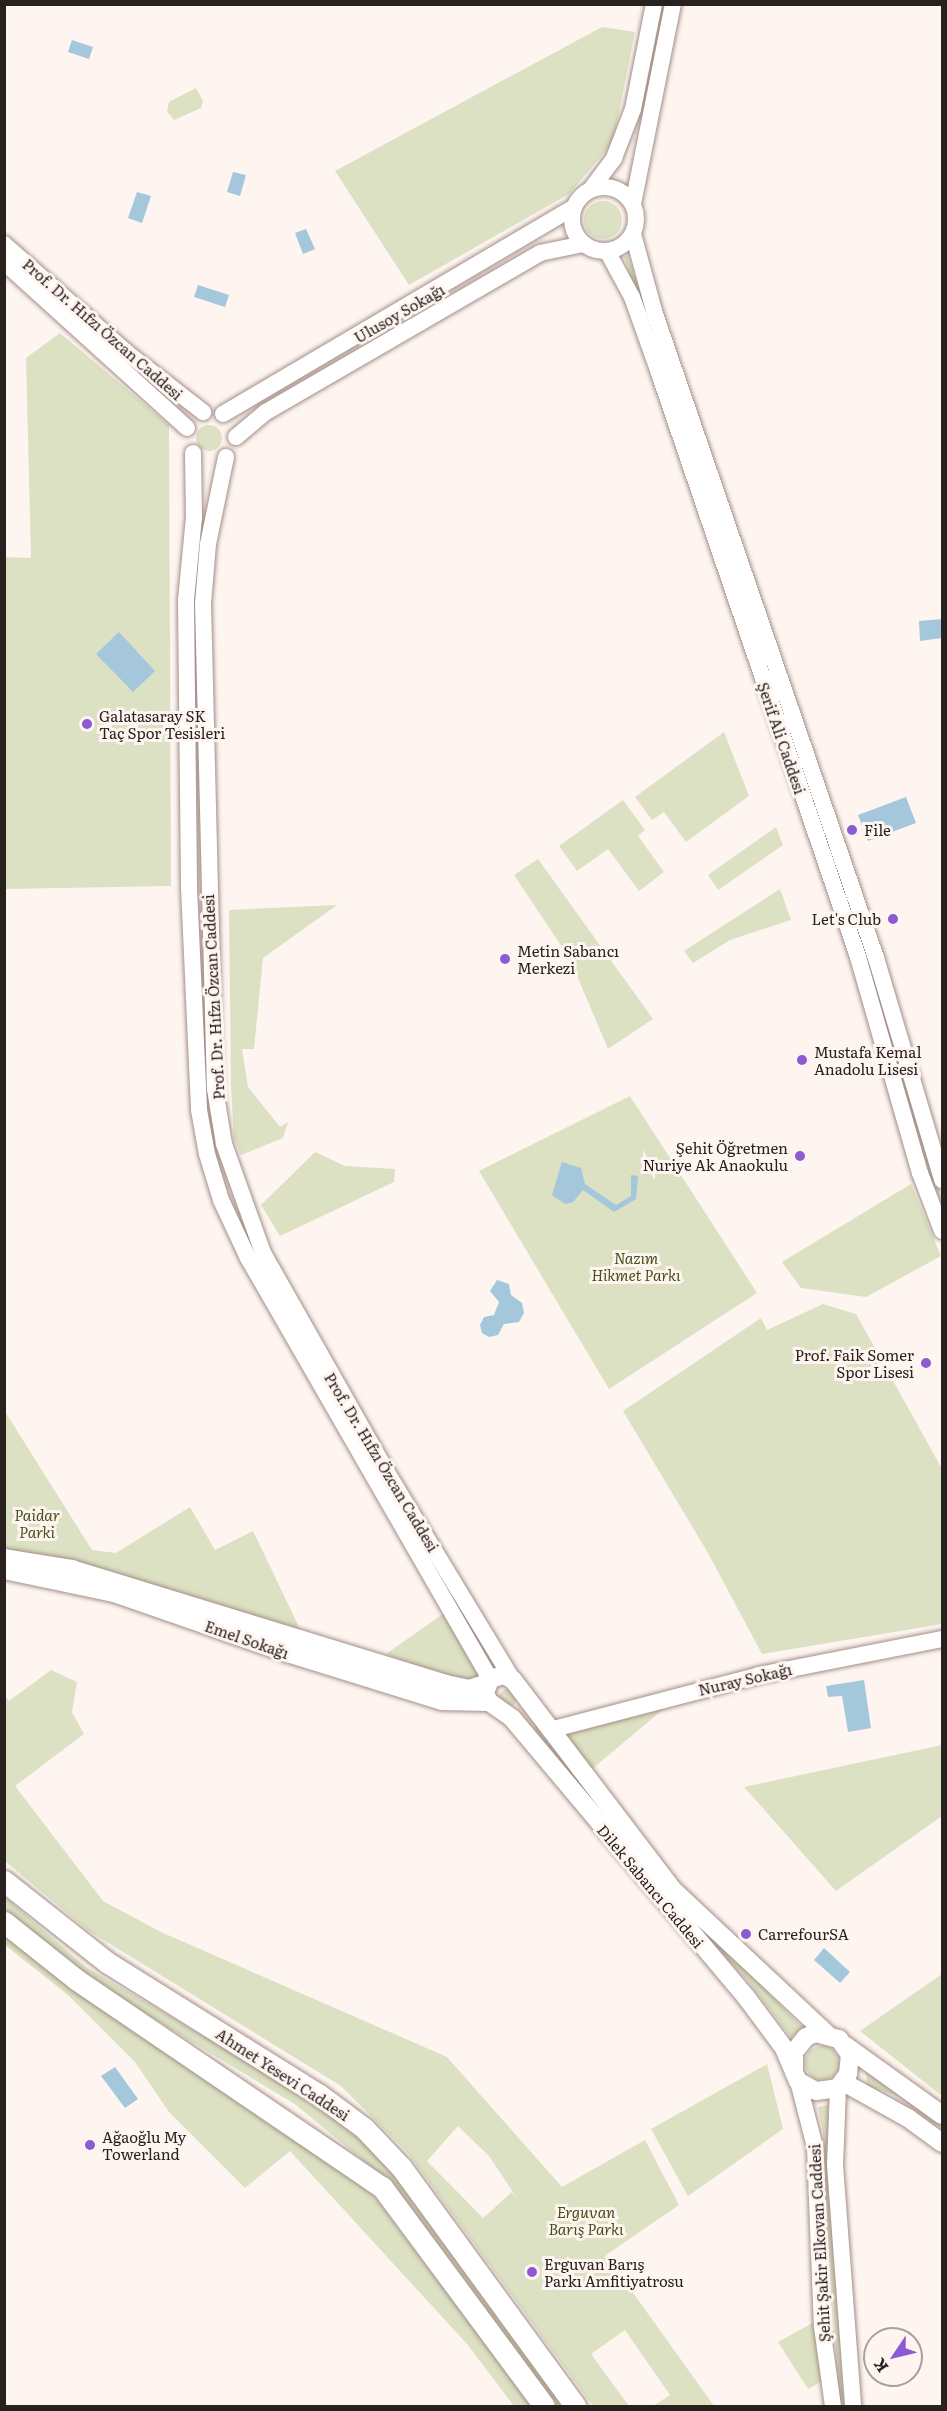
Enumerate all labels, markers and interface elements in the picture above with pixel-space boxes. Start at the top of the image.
street label: Prof. Dr. Hıfzı Özcan Caddesi [19,255,187,403]
street label: Ulusoy Sokağı [351,280,447,346]
street label: Şerif Ali Caddesi [754,680,810,796]
place label: Galatasaray SK Taç Spor Tesisleri [99,706,225,741]
marker: Galatasaray SK Taç Spor Tesisleri [80,717,94,731]
place label: File [864,821,891,839]
marker: File [845,823,859,837]
street label: Prof. Dr. Hıfzı Özcan Caddesi [199,894,227,1100]
place label: Let's Club [812,910,881,928]
marker: Let's Club [886,912,900,926]
place label: Metin Sabancı Merkezi [517,941,619,976]
marker: Metin Sabancı Merkezi [498,952,512,966]
place label: Mustafa Kemal Anadolu Lisesi [814,1042,921,1077]
marker: Mustafa Kemal Anadolu Lisesi [795,1053,809,1067]
place label: Şehit Öğretmen Nuriye Ak Anaokulu [643,1138,788,1173]
marker: Şehit Öğretmen Nuriye Ak Anaokulu [793,1149,807,1163]
park label: Nazım Hikmet Parkı [591,1248,681,1283]
place label: Prof. Faik Somer Spor Lisesi [795,1345,914,1380]
marker: Prof. Faik Somer Spor Lisesi [919,1356,933,1370]
street label: Prof. Dr. Hıfzı Özcan Caddesi [321,1369,443,1555]
park label: Paidar Parki [14,1505,60,1540]
street label: Emel Sokağı [203,1616,291,1662]
street label: Nuray Sokağı [696,1659,794,1699]
street label: Dilek Sabancı Caddesi [594,1821,708,1951]
place label: CarrefourSA [758,1925,849,1943]
marker: CarrefourSA [739,1927,753,1941]
street label: Ahmet Yesevi Caddesi [213,2024,353,2124]
place label: Ağaoğlu My Towerland [102,2127,186,2162]
marker: Ağaoğlu My Towerland [83,2138,97,2152]
street label: Şehit Şakir Elkovan Caddesi [805,2143,833,2343]
park label: Erguvan Barış Parkı [549,2202,623,2237]
place label: Erguvan Barış Parkı Amfitiyatrosu [544,2254,684,2289]
marker: Erguvan Barış Parkı Amfitiyatrosu [525,2265,539,2279]
north arrow [863,2327,923,2387]
text: K [866,2354,893,2378]

